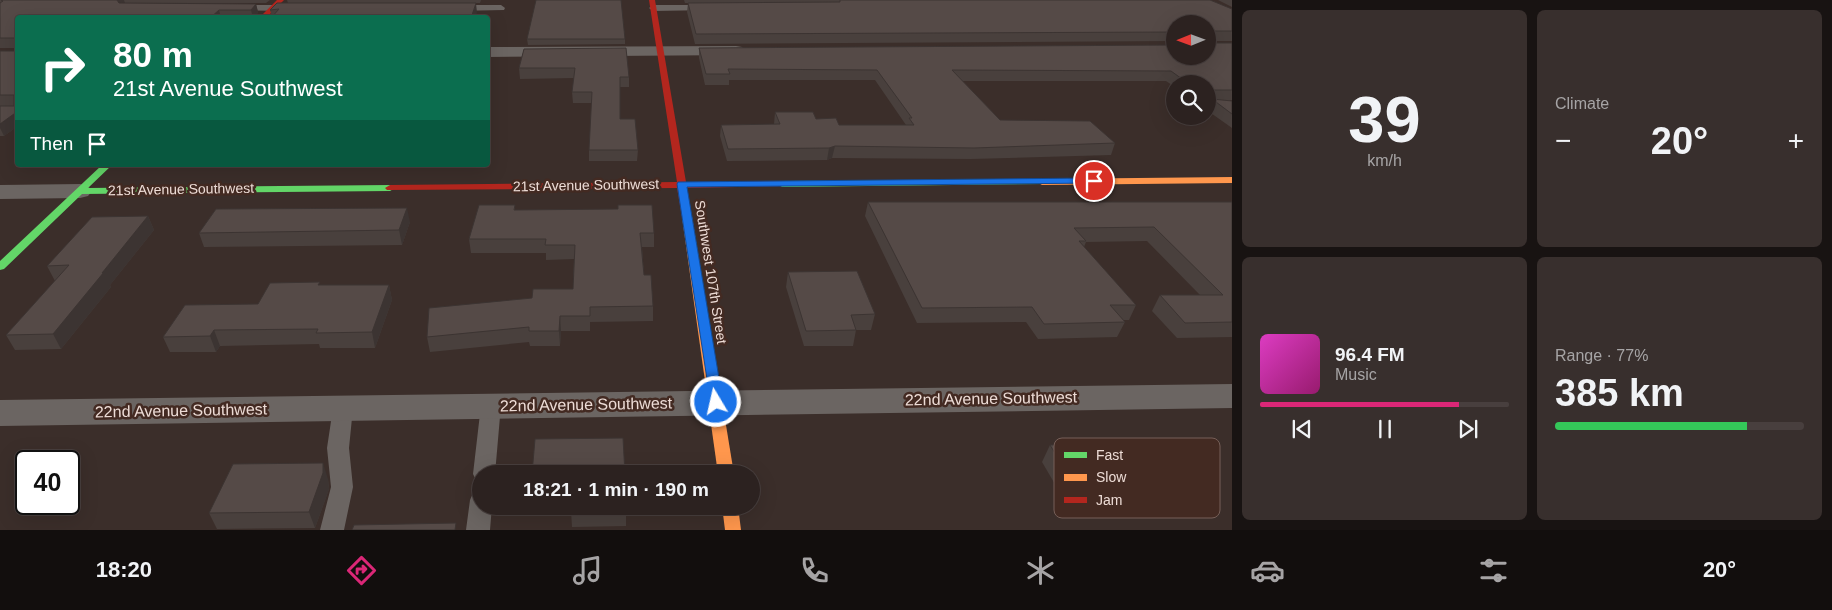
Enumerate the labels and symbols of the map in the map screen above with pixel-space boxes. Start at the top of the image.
north arrow [1166,15,1216,65]
pin [1073,160,1115,202]
street label: 21st Avenue Southwest [513,176,659,194]
street label: 21st Avenue Southwest [108,180,254,198]
street label: Southwest 107th Street [692,199,730,345]
position arrow [689,375,741,427]
street label: 22nd Avenue Southwest [905,388,1078,409]
street label: 22nd Avenue Southwest [500,394,673,415]
street label: 22nd Avenue Southwest [95,400,268,421]
legend [1054,438,1220,518]
text: Fast [1096,447,1123,463]
speed limit sign: 40 [15,450,80,515]
text: Slow [1096,469,1127,485]
text: Jam [1096,492,1122,508]

